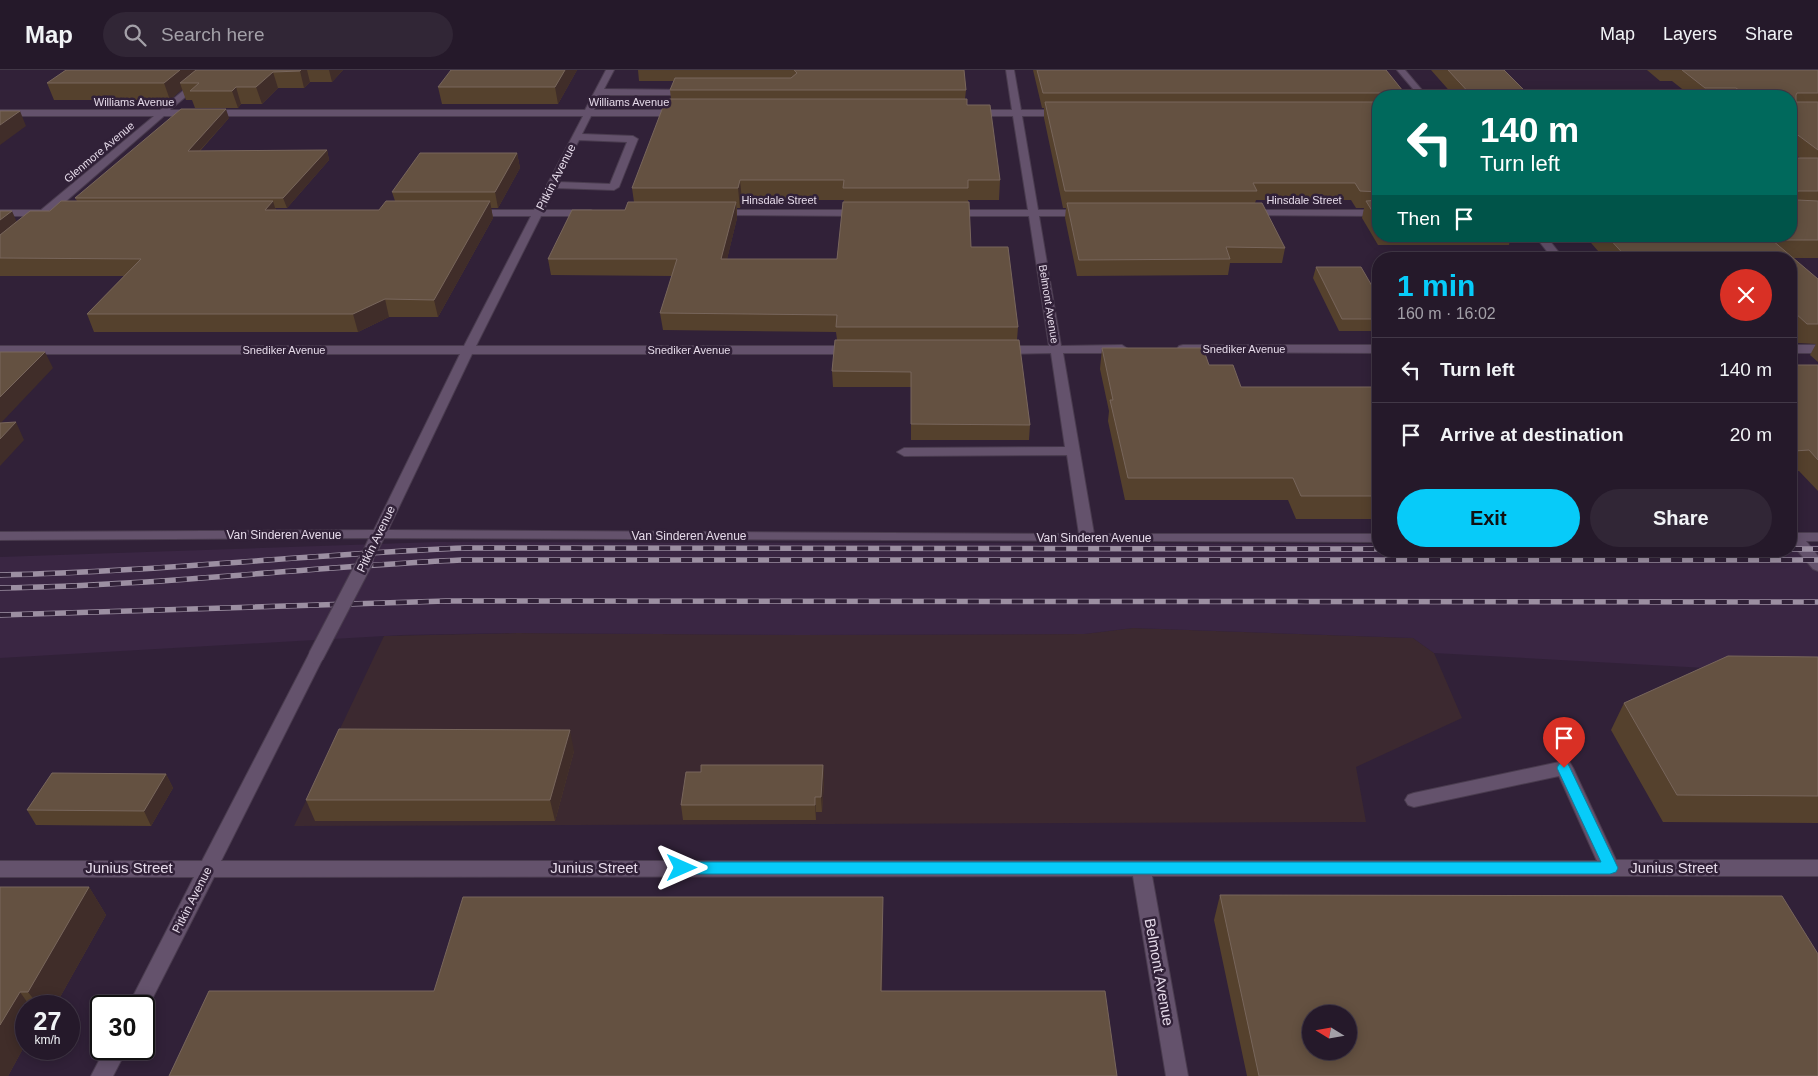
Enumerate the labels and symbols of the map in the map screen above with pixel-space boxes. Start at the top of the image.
street label: Williams Avenue [94,96,174,108]
street label: Williams Avenue [589,96,669,108]
street label: Glenmore Avenue [61,119,137,185]
street label: Pitkin Avenue [533,141,579,212]
street label: Hinsdale Street [741,194,817,206]
street label: Hinsdale Street [1266,194,1342,206]
street label: Belmont Avenue [1037,264,1061,344]
street label: Snediker Avenue [1203,343,1285,355]
street label: Snediker Avenue [243,344,325,356]
street label: Snediker Avenue [648,344,730,356]
street label: Pitkin Avenue [354,503,398,575]
street label: Van Sinderen Avenue [227,528,342,542]
street label: Van Sinderen Avenue [632,529,747,543]
street label: Van Sinderen Avenue [1037,531,1152,545]
pin [1543,717,1585,768]
position arrow [655,841,707,893]
street label: Junius Street [85,859,174,876]
street label: Junius Street [550,859,639,876]
street label: Junius Street [1630,859,1719,876]
street label: Pitkin Avenue [169,864,215,935]
street label: Belmont Avenue [1142,917,1177,1027]
speed limit sign: 30 [90,995,155,1060]
north arrow [1302,1005,1358,1060]

